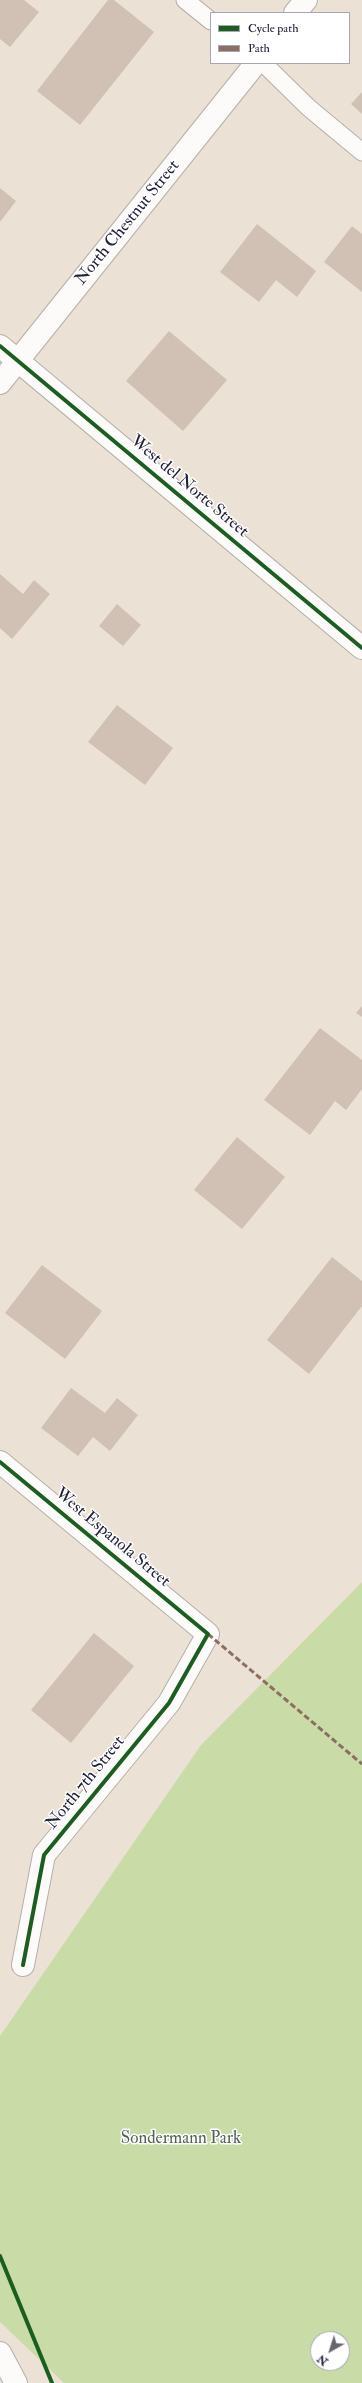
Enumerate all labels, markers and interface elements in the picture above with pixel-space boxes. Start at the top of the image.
legend [210,12,350,64]
text: Cycle path [248,21,298,36]
text: Path [248,41,270,56]
street label: North Chestnut Street [71,157,185,289]
street label: West del Norte Street [126,432,252,542]
street label: West Espanola Street [50,1484,174,1592]
street label: North 7th Street [42,1732,130,1834]
park label: Sondermann Park [121,2129,241,2149]
north arrow [310,2331,350,2371]
text: N [315,2352,331,2368]

